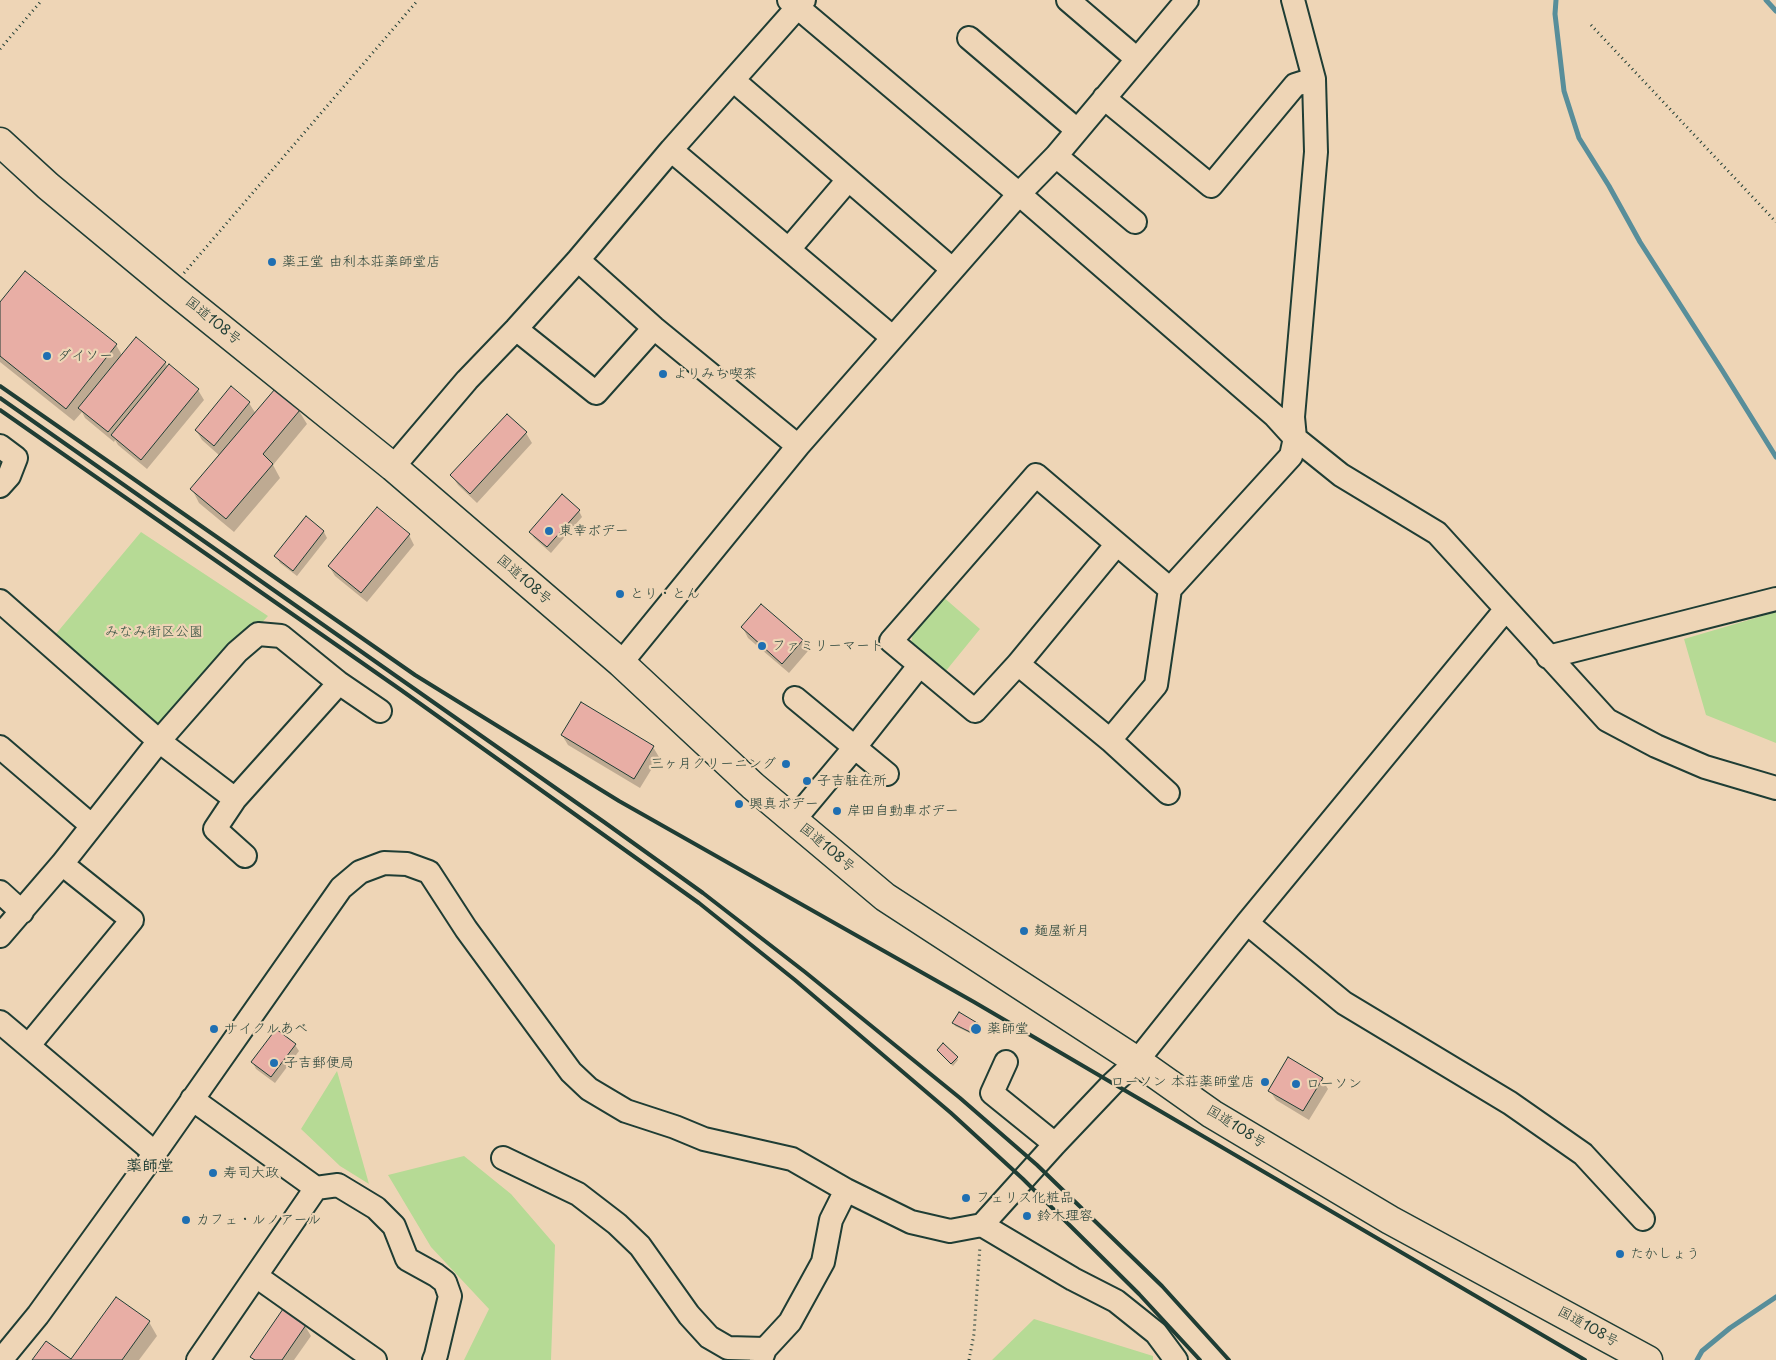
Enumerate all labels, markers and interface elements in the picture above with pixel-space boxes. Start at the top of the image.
place label: 薬王堂 由利本荘薬師堂店 [282,254,441,270]
marker: 薬王堂 由利本荘薬師堂店 [266,256,278,268]
street label: 国道108号 [182,293,244,349]
place label: ダイソー [57,348,113,364]
marker: ダイソー [41,350,53,362]
place label: よりみち喫茶 [673,366,757,382]
marker: よりみち喫茶 [657,368,669,380]
place label: 東幸ボデー [559,523,629,539]
marker: 東幸ボデー [543,525,555,537]
street label: 国道108号 [493,552,555,608]
place label: とり・とん [630,586,700,602]
marker: とり・とん [614,588,626,600]
park label: みなみ街区公園 [105,624,203,640]
place label: ファミリーマート [772,638,884,654]
marker: ファミリーマート [756,640,768,652]
place label: 三ヶ月クリーニング [650,756,776,772]
marker: 三ヶ月クリーニング [780,758,792,770]
place label: 子吉駐在所 [817,773,887,789]
marker: 子吉駐在所 [801,775,813,787]
place label: 興真ボデー [749,796,819,812]
marker: 興真ボデー [733,798,745,810]
place label: 岸田自動車ボデー [847,803,959,819]
marker: 岸田自動車ボデー [831,805,843,817]
street label: 国道108号 [796,820,858,876]
place label: 麺屋新月 [1034,923,1090,939]
marker: 麺屋新月 [1018,925,1030,937]
place label: サイクルあべ [224,1021,308,1037]
place label: 薬師堂 [987,1021,1029,1037]
marker: 薬師堂 [969,1022,983,1036]
marker: サイクルあべ [208,1023,220,1035]
place label: 子吉郵便局 [284,1055,354,1071]
marker: 子吉郵便局 [268,1057,280,1069]
place label: ローソン 本荘薬師堂店 [1110,1074,1255,1090]
marker: ローソン 本荘薬師堂店 [1259,1076,1271,1088]
place label: ローソン [1306,1076,1362,1092]
marker: ローソン [1290,1078,1302,1090]
street label: 国道108号 [1203,1102,1269,1152]
district label: 薬師堂 [126,1157,174,1177]
place label: 寿司大政 [223,1165,279,1181]
marker: 寿司大政 [207,1167,219,1179]
place label: フェリス化粧品 [976,1190,1074,1206]
marker: フェリス化粧品 [960,1192,972,1204]
place label: 鈴木理容 [1037,1208,1093,1224]
marker: 鈴木理容 [1021,1210,1033,1222]
place label: カフェ・ルノアール [196,1212,321,1228]
marker: カフェ・ルノアール [180,1214,192,1226]
place label: たかしょう [1630,1246,1700,1262]
marker: たかしょう [1614,1248,1626,1260]
street label: 国道108号 [1555,1303,1621,1351]

